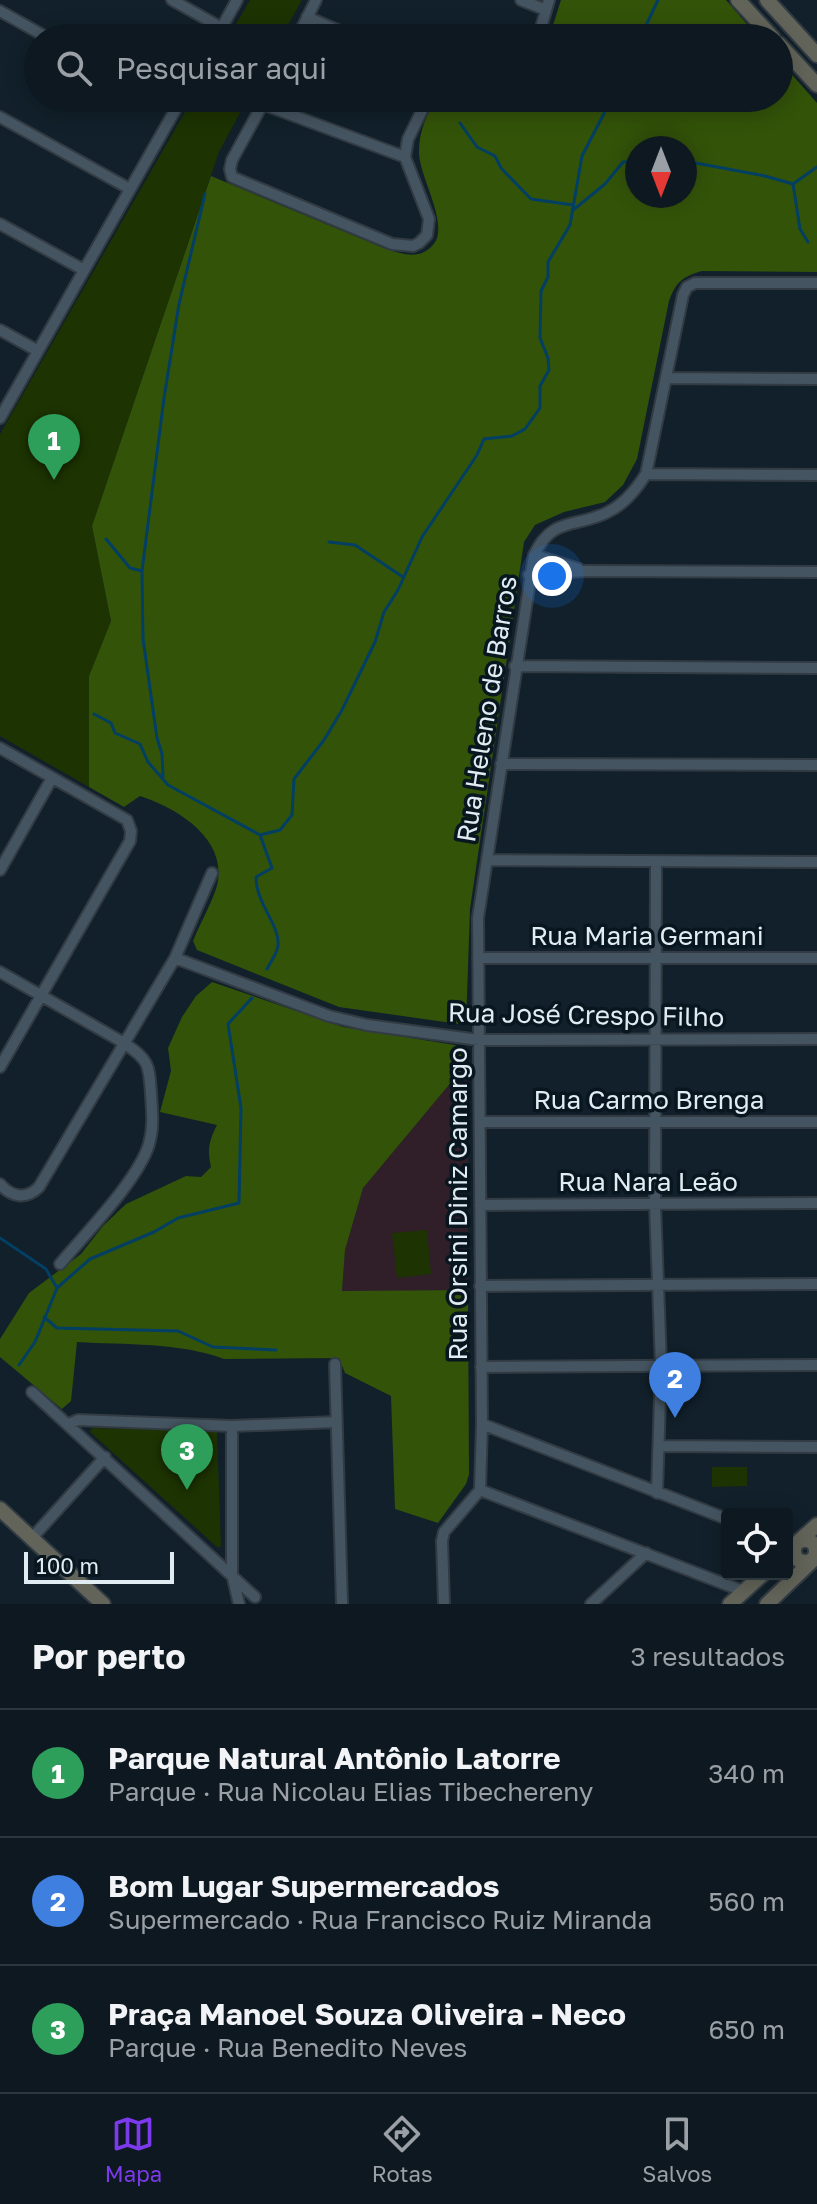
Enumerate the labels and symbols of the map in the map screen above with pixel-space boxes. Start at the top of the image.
north arrow [625,136,697,208]
pin: 1 [28,414,80,480]
your location [532,556,572,596]
street label: Rua Heleno de Barros [450,574,523,844]
street label: Rua Maria Germani [530,920,764,951]
street label: Rua José Crespo Filho [448,997,724,1032]
street label: Rua Orsini Diniz Camargo [442,1047,473,1361]
street label: Rua Carmo Brenga [534,1084,764,1115]
street label: Rua Nara Leão [558,1166,738,1197]
pin: 2 [649,1352,701,1418]
pin: 3 [161,1424,213,1490]
scale bar [24,1548,174,1584]

